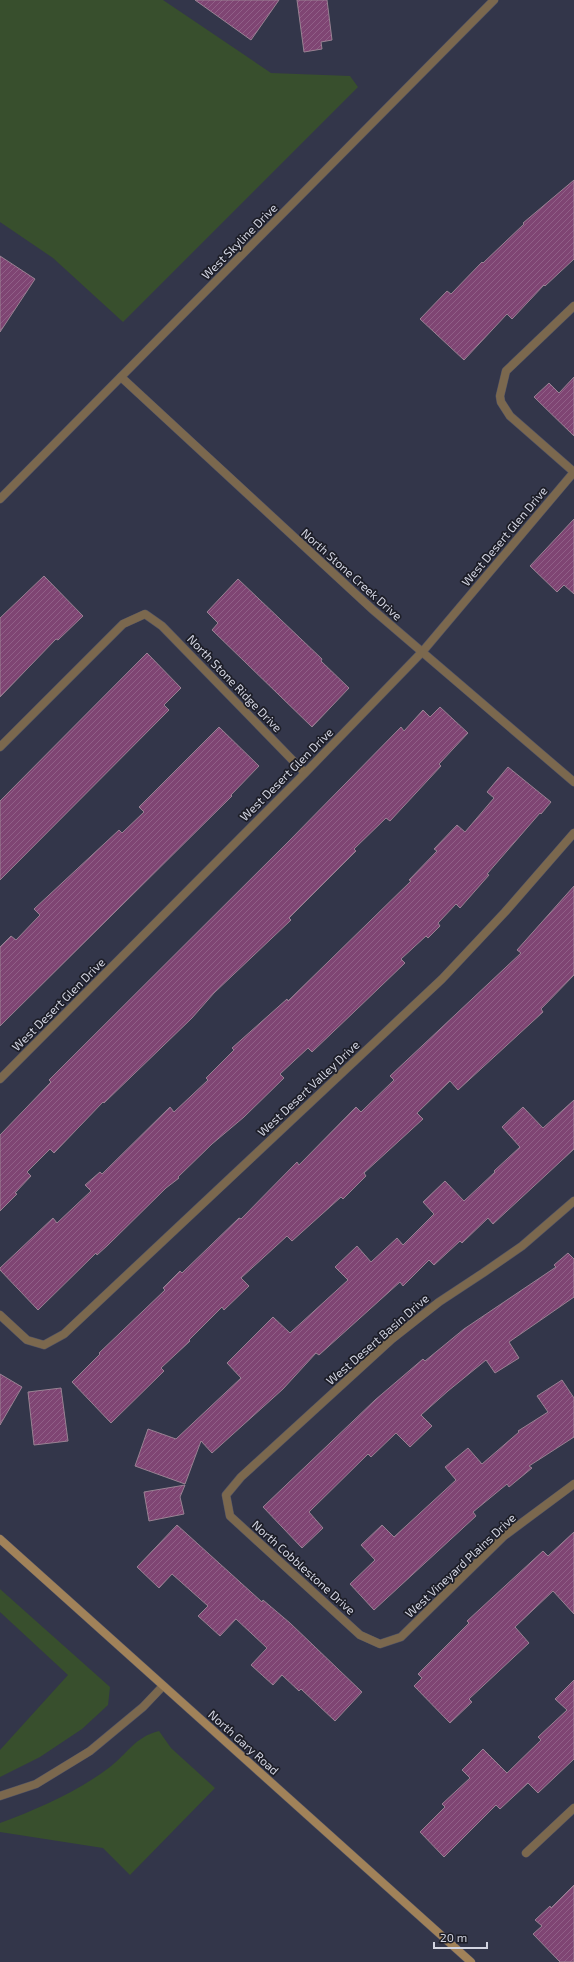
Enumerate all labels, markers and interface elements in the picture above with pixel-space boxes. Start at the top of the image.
street label: West Skyline Drive [198,200,280,282]
street label: West Desert Glen Drive [458,483,550,589]
street label: North Stone Creek Drive [299,525,405,623]
street label: North Stone Ridge Drive [185,631,285,735]
street label: West Desert Glen Drive [237,725,335,823]
street label: West Desert Glen Drive [9,955,107,1053]
street label: West Desert Valley Drive [254,1037,362,1139]
street label: West Desert Basin Drive [323,1291,431,1387]
street label: West Vineyard Plains Drive [402,1510,518,1620]
street label: North Cobblestone Drive [250,1517,358,1617]
street label: North Gary Road [206,1707,282,1777]
scale bar [434,1924,487,1950]
text: 20 m [440,1930,467,1944]

